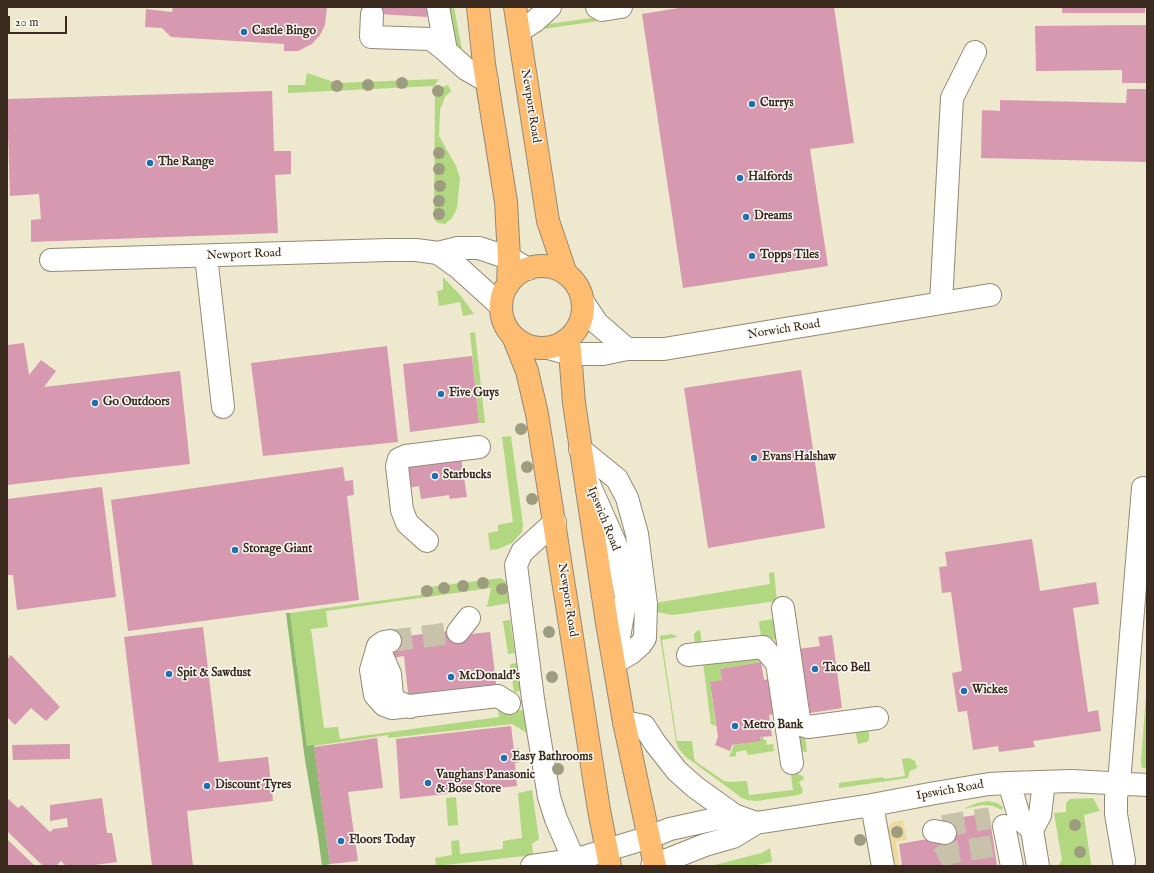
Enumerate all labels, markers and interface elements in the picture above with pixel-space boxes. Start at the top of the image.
scale bar [10,8,69,34]
text: 20 m [15,15,38,30]
place label: Castle Bingo [252,25,316,39]
marker: Castle Bingo [239,27,249,37]
street label: Newport Road [517,68,543,144]
place label: Currys [760,97,794,111]
marker: Currys [747,99,757,109]
place label: The Range [158,156,214,170]
marker: The Range [145,158,155,168]
place label: Halfords [748,171,793,185]
marker: Halfords [735,173,745,183]
place label: Dreams [754,210,792,224]
marker: Dreams [741,212,751,222]
street label: Newport Road [206,247,282,263]
place label: Topps Tiles [760,249,819,263]
marker: Topps Tiles [747,251,757,261]
street label: Norwich Road [747,317,821,343]
place label: Five Guys [449,387,499,401]
marker: Five Guys [436,389,446,399]
place label: Go Outdoors [103,396,170,410]
marker: Go Outdoors [90,398,100,408]
place label: Evans Halshaw [762,451,836,465]
marker: Evans Halshaw [749,453,759,463]
place label: Starbucks [443,469,491,483]
marker: Starbucks [430,471,440,481]
street label: Ipswich Road [584,485,622,553]
place label: Storage Giant [243,543,312,557]
marker: Storage Giant [230,545,240,555]
street label: Newport Road [554,562,580,638]
place label: Taco Bell [823,662,870,676]
marker: Taco Bell [810,664,820,674]
place label: Spit & Sawdust [177,667,251,681]
marker: Spit & Sawdust [164,669,174,679]
place label: McDonald's [459,670,520,684]
marker: McDonald's [446,672,456,682]
place label: Wickes [972,684,1008,698]
marker: Wickes [959,686,969,696]
place label: Metro Bank [743,719,803,733]
marker: Metro Bank [730,721,740,731]
place label: Easy Bathrooms [512,751,593,765]
marker: Easy Bathrooms [499,753,509,763]
place label: Vaughans Panasonic & Bose Store [436,769,535,797]
marker: Vaughans Panasonic & Bose Store [423,778,433,788]
street label: Ipswich Road [915,778,985,804]
place label: Discount Tyres [215,779,291,793]
marker: Discount Tyres [202,781,212,791]
place label: Floors Today [349,834,415,848]
marker: Floors Today [336,836,346,846]

